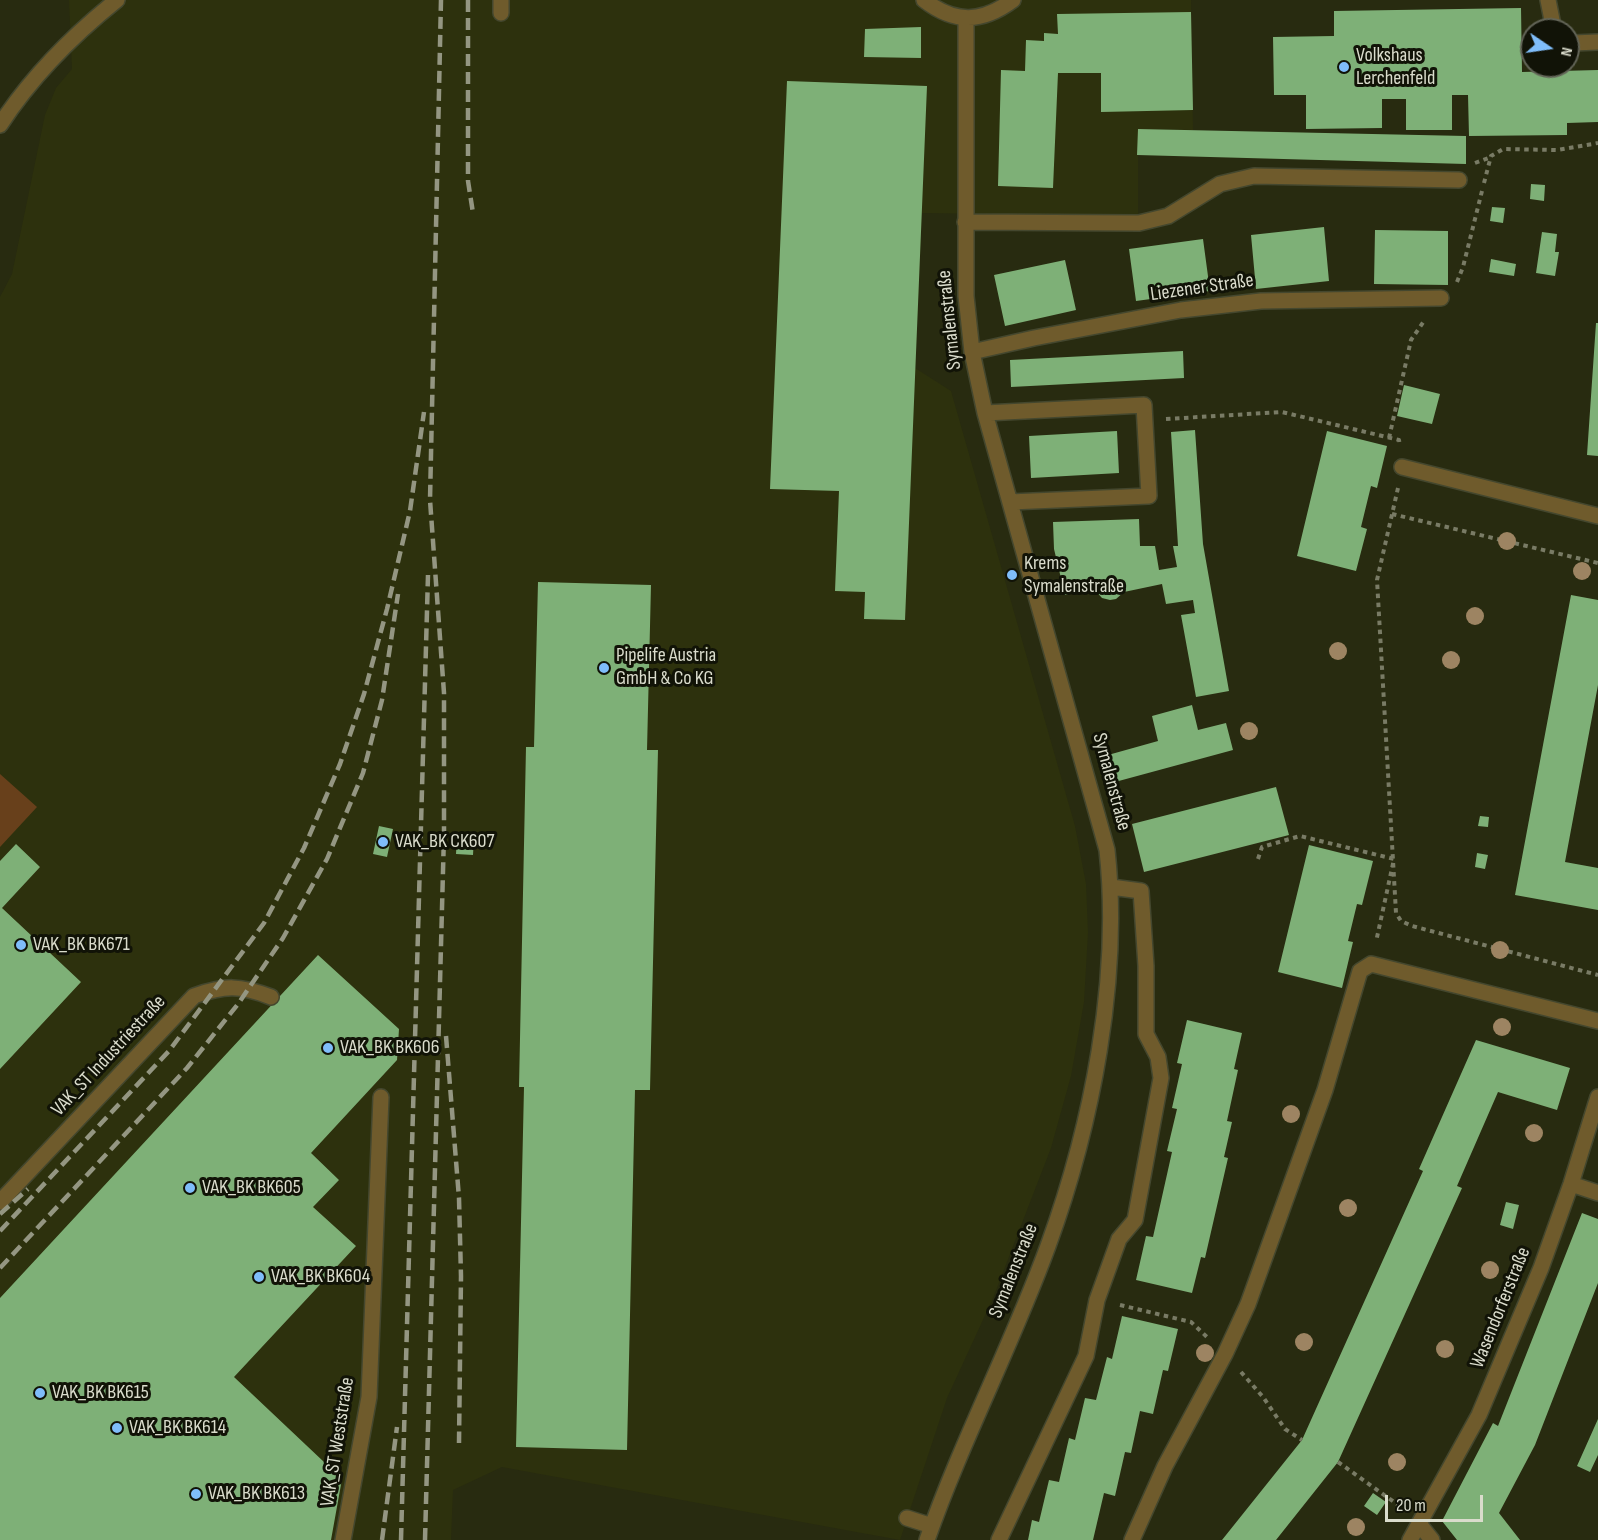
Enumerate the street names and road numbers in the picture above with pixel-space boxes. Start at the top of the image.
street label: Symalenstraße [933,269,967,371]
street label: Liezener Straße [1149,269,1255,307]
street label: Symalenstraße [1086,731,1136,833]
street label: VAK_ST Industriestraße [47,991,171,1121]
street label: Symalenstraße [984,1220,1044,1322]
street label: Wasendorferstraße [1466,1244,1536,1372]
street label: VAK_ST Weststraße [316,1376,360,1508]

